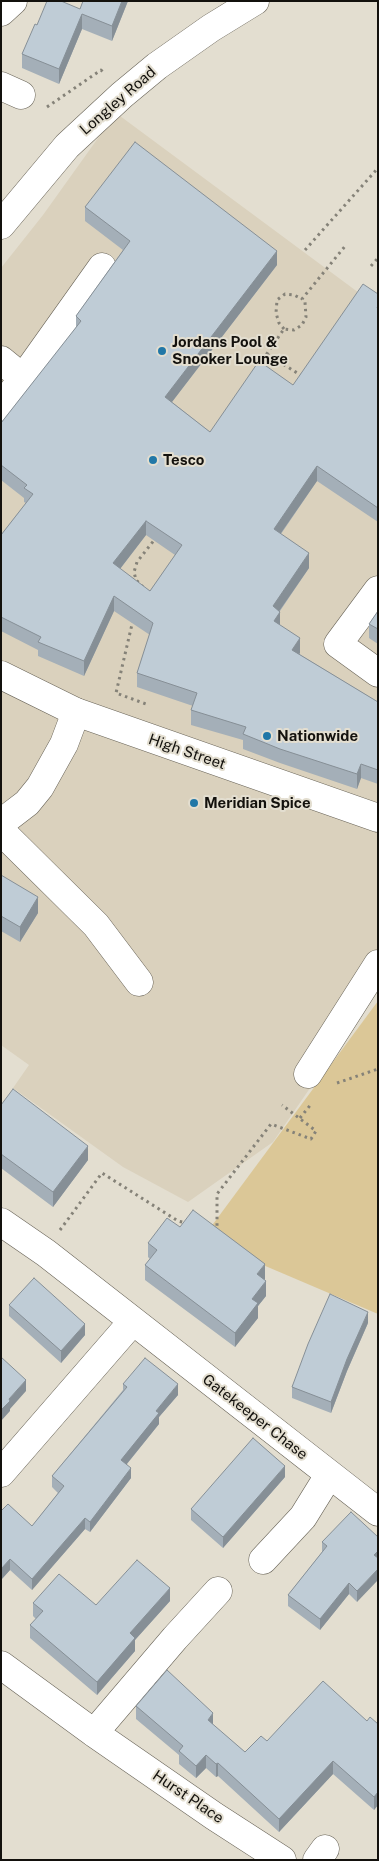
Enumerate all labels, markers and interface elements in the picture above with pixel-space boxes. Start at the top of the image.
street label: Longley Road [76,63,160,139]
place label: Jordans Pool & Snooker Lounge [172,333,288,368]
marker: Jordans Pool & Snooker Lounge [156,345,168,357]
place label: Tesco [163,451,204,469]
marker: Tesco [147,454,159,466]
place label: Nationwide [277,727,358,745]
street label: High Street [146,730,228,774]
marker: Nationwide [261,730,273,742]
place label: Meridian Spice [204,794,311,812]
marker: Meridian Spice [188,797,200,809]
street label: Gatekeeper Chase [199,1370,311,1464]
street label: Hurst Place [149,1767,227,1827]

